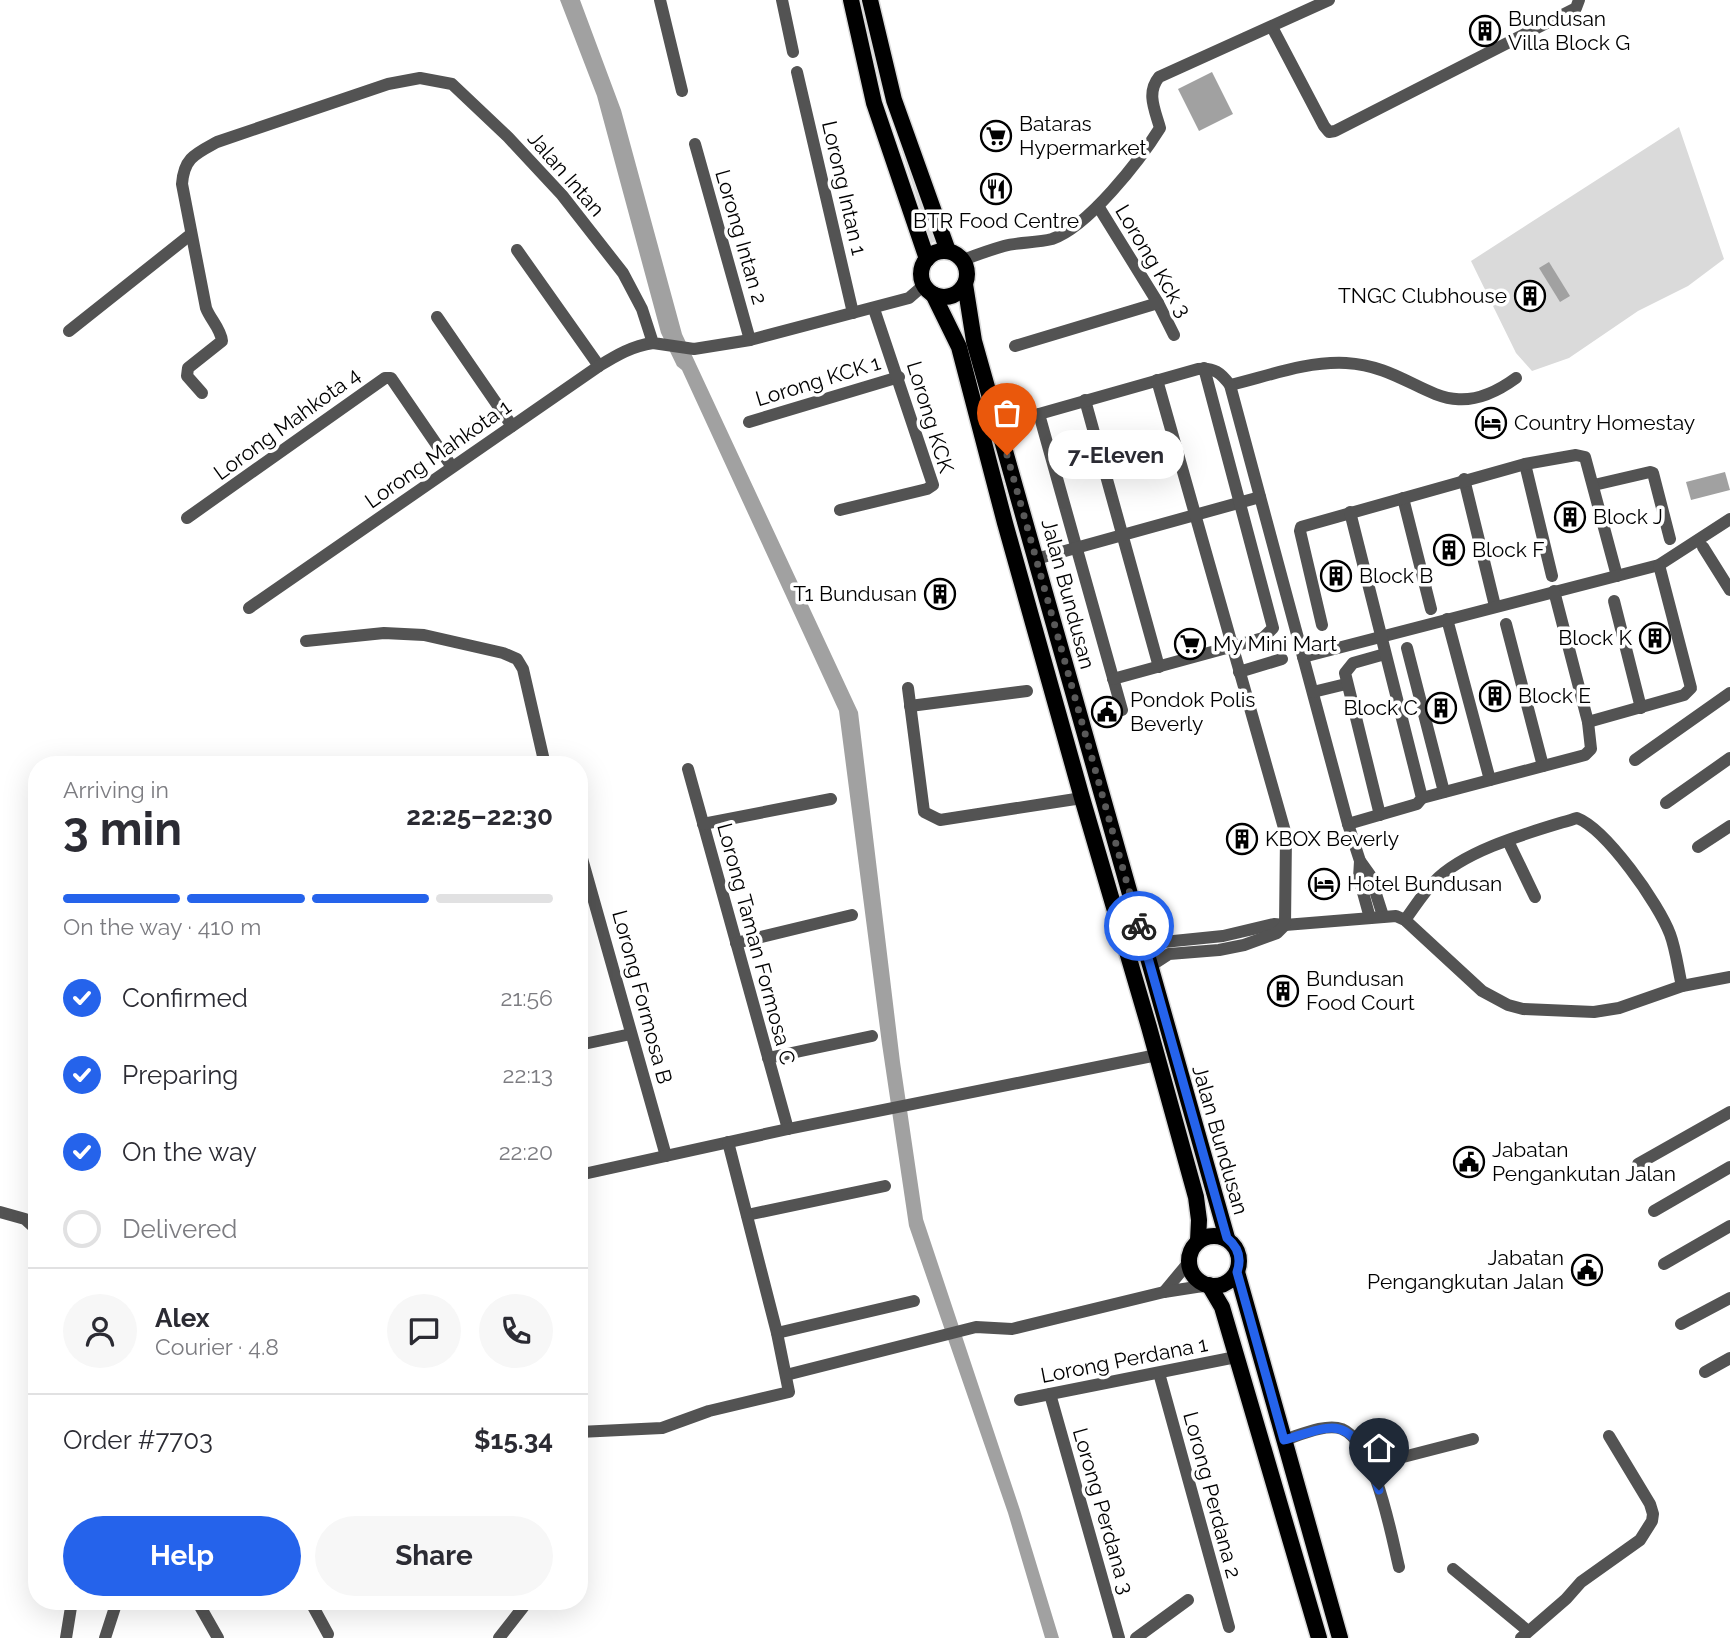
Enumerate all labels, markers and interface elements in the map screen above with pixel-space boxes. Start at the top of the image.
place label: Bundusan Villa Block G [1508,6,1630,55]
building icon: Bundusan Villa Block G [1468,14,1502,48]
place label: Bataras Hypermarket [1019,111,1146,160]
street label: Lorong Intan 1 [817,118,872,257]
supermarket icon: Bataras Hypermarket [979,119,1013,153]
street label: Jalan Intan [523,126,610,221]
street label: Lorong Intan 2 [710,167,773,307]
restaurant icon: BTR Food Centre [979,172,1013,206]
street label: Lorong Kck 3 [1110,200,1197,321]
place label: BTR Food Centre [913,208,1079,233]
building icon: TNGC Clubhouse [1513,279,1547,313]
place label: TNGC Clubhouse [1338,283,1507,308]
street label: Lorong KCK 1 [752,350,883,411]
street label: Lorong KCK [902,358,959,476]
street label: Lorong Mahkota 4 [209,362,365,485]
pin [977,383,1037,455]
street label: Lorong Mahkota 1 [360,394,515,513]
icon: bag [988,394,1026,432]
hotel icon: Country Homestay [1474,406,1508,440]
place label: Country Homestay [1514,410,1695,435]
callout: 7-Eleven [1049,430,1186,480]
text: 7-Eleven [1068,441,1164,468]
building icon: Block J [1553,500,1587,534]
place label: Block J [1593,504,1663,529]
street label: Jalan Bundusan [1036,516,1101,672]
building icon: Block F [1432,533,1466,567]
place label: Block F [1472,537,1545,562]
building icon: Block B [1319,559,1353,593]
place label: Block B [1359,563,1433,588]
building icon: T1 Bundusan [923,577,957,611]
place label: T1 Bundusan [793,581,917,606]
building icon: Block K [1638,621,1672,655]
place label: Block K [1558,625,1632,650]
supermarket icon: My Mini Mart [1173,627,1207,661]
place label: My Mini Mart [1213,631,1337,656]
building icon: Block E [1478,679,1512,713]
place label: Block E [1518,683,1591,708]
place label: Pondok Polis Beverly [1130,687,1255,736]
building icon: Block C [1424,691,1458,725]
public building icon: Pondok Polis Beverly [1090,695,1124,729]
place label: Block C [1343,695,1418,720]
text: Arriving in [63,776,169,803]
text: 22:25–22:30 [406,801,553,831]
text: 3 min [63,802,182,856]
street label: Lorong Taman Formosa C [712,820,801,1067]
building icon: KBOX Beverly [1225,822,1259,856]
place label: KBOX Beverly [1265,826,1399,851]
hotel icon: Hotel Bundusan [1307,867,1341,901]
place label: Hotel Bundusan [1347,871,1502,896]
courier [1104,891,1174,961]
street label: Lorong Formosa B [607,907,678,1087]
icon: bike [1120,907,1158,945]
text: On the way · 410 m [63,913,261,940]
place label: Bundusan Food Court [1306,966,1415,1015]
building icon: Bundusan Food Court [1266,974,1300,1008]
icon: check [63,979,101,1017]
text: Confirmed [122,983,248,1013]
text: 21:56 [500,984,553,1011]
icon: check [63,1056,101,1094]
text: Preparing [122,1060,238,1090]
text: 22:13 [503,1061,553,1088]
street label: Jalan Bundusan [1187,1062,1254,1217]
icon: check [63,1133,101,1171]
text: On the way [122,1137,257,1167]
place label: Jabatan Pengankutan Jalan [1492,1137,1676,1186]
text: 22:20 [499,1138,553,1165]
public building icon: Jabatan Pengankutan Jalan [1452,1145,1486,1179]
text: Delivered [122,1214,237,1244]
place label: Jabatan Pengangkutan Jalan [1367,1245,1564,1294]
public building icon: Jabatan Pengangkutan Jalan [1570,1253,1604,1287]
button: person [63,1294,137,1368]
button: chat [387,1294,461,1368]
button: phone [479,1294,553,1368]
text: Alex [155,1303,210,1333]
street label: Lorong Perdana 1 [1038,1331,1209,1388]
text: Courier · 4.8 [155,1333,279,1360]
street label: Lorong Perdana 2 [1178,1409,1247,1581]
pin [1349,1418,1409,1490]
text: Order #7703 [63,1425,213,1455]
text: $15.34 [474,1425,553,1455]
street label: Lorong Perdana 3 [1068,1425,1139,1597]
icon: home [1360,1429,1398,1467]
button: Help [63,1516,301,1596]
button: Share [315,1516,553,1596]

